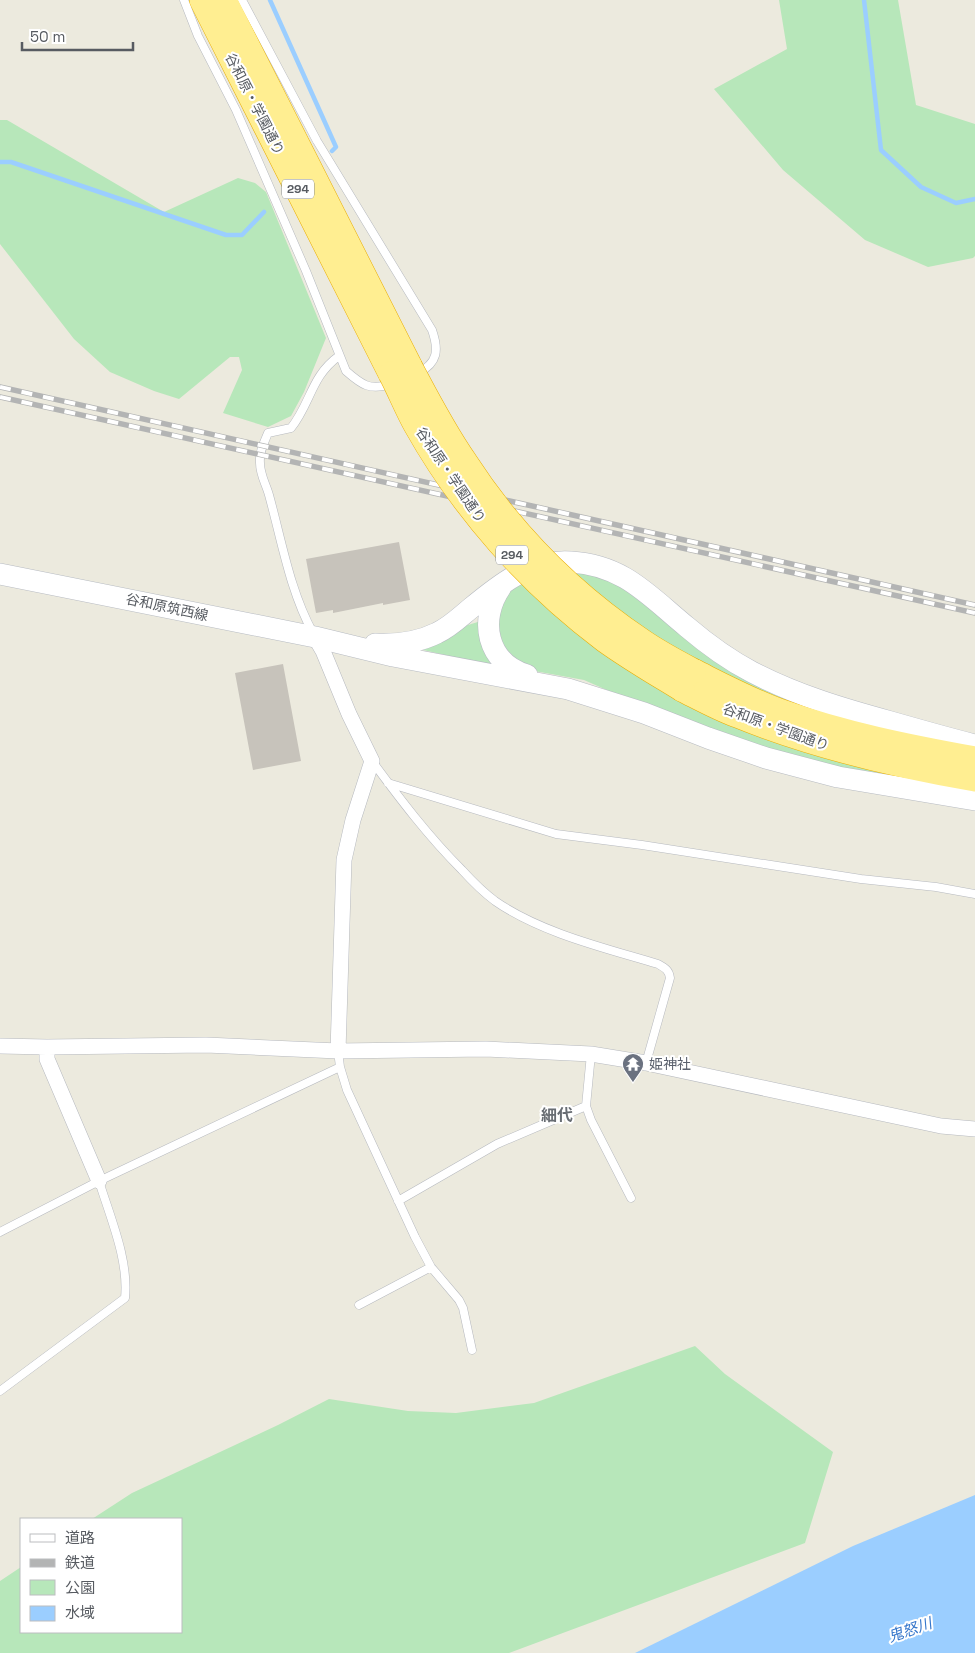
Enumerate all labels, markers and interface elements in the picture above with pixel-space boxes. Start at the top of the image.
scale bar [22,20,134,52]
text: 50 m [30,27,65,46]
street label: 谷和原・学園通り [222,50,288,158]
road number: 294 [282,180,314,198]
street label: 谷和原・学園通り [412,424,490,526]
road number: 294 [496,546,528,564]
street label: 谷和原筑西線 [124,589,210,625]
street label: 谷和原・学園通り [720,699,832,755]
temple icon: 姫神社 [621,1052,645,1083]
place label: 姫神社 [649,1055,691,1073]
district label: 細代 [541,1105,573,1126]
legend [20,1518,182,1633]
text: 道路 [65,1528,95,1547]
text: 鉄道 [65,1553,95,1572]
text: 公園 [65,1578,95,1597]
text: 水域 [65,1603,95,1622]
water label: 鬼怒川 [885,1613,936,1646]

